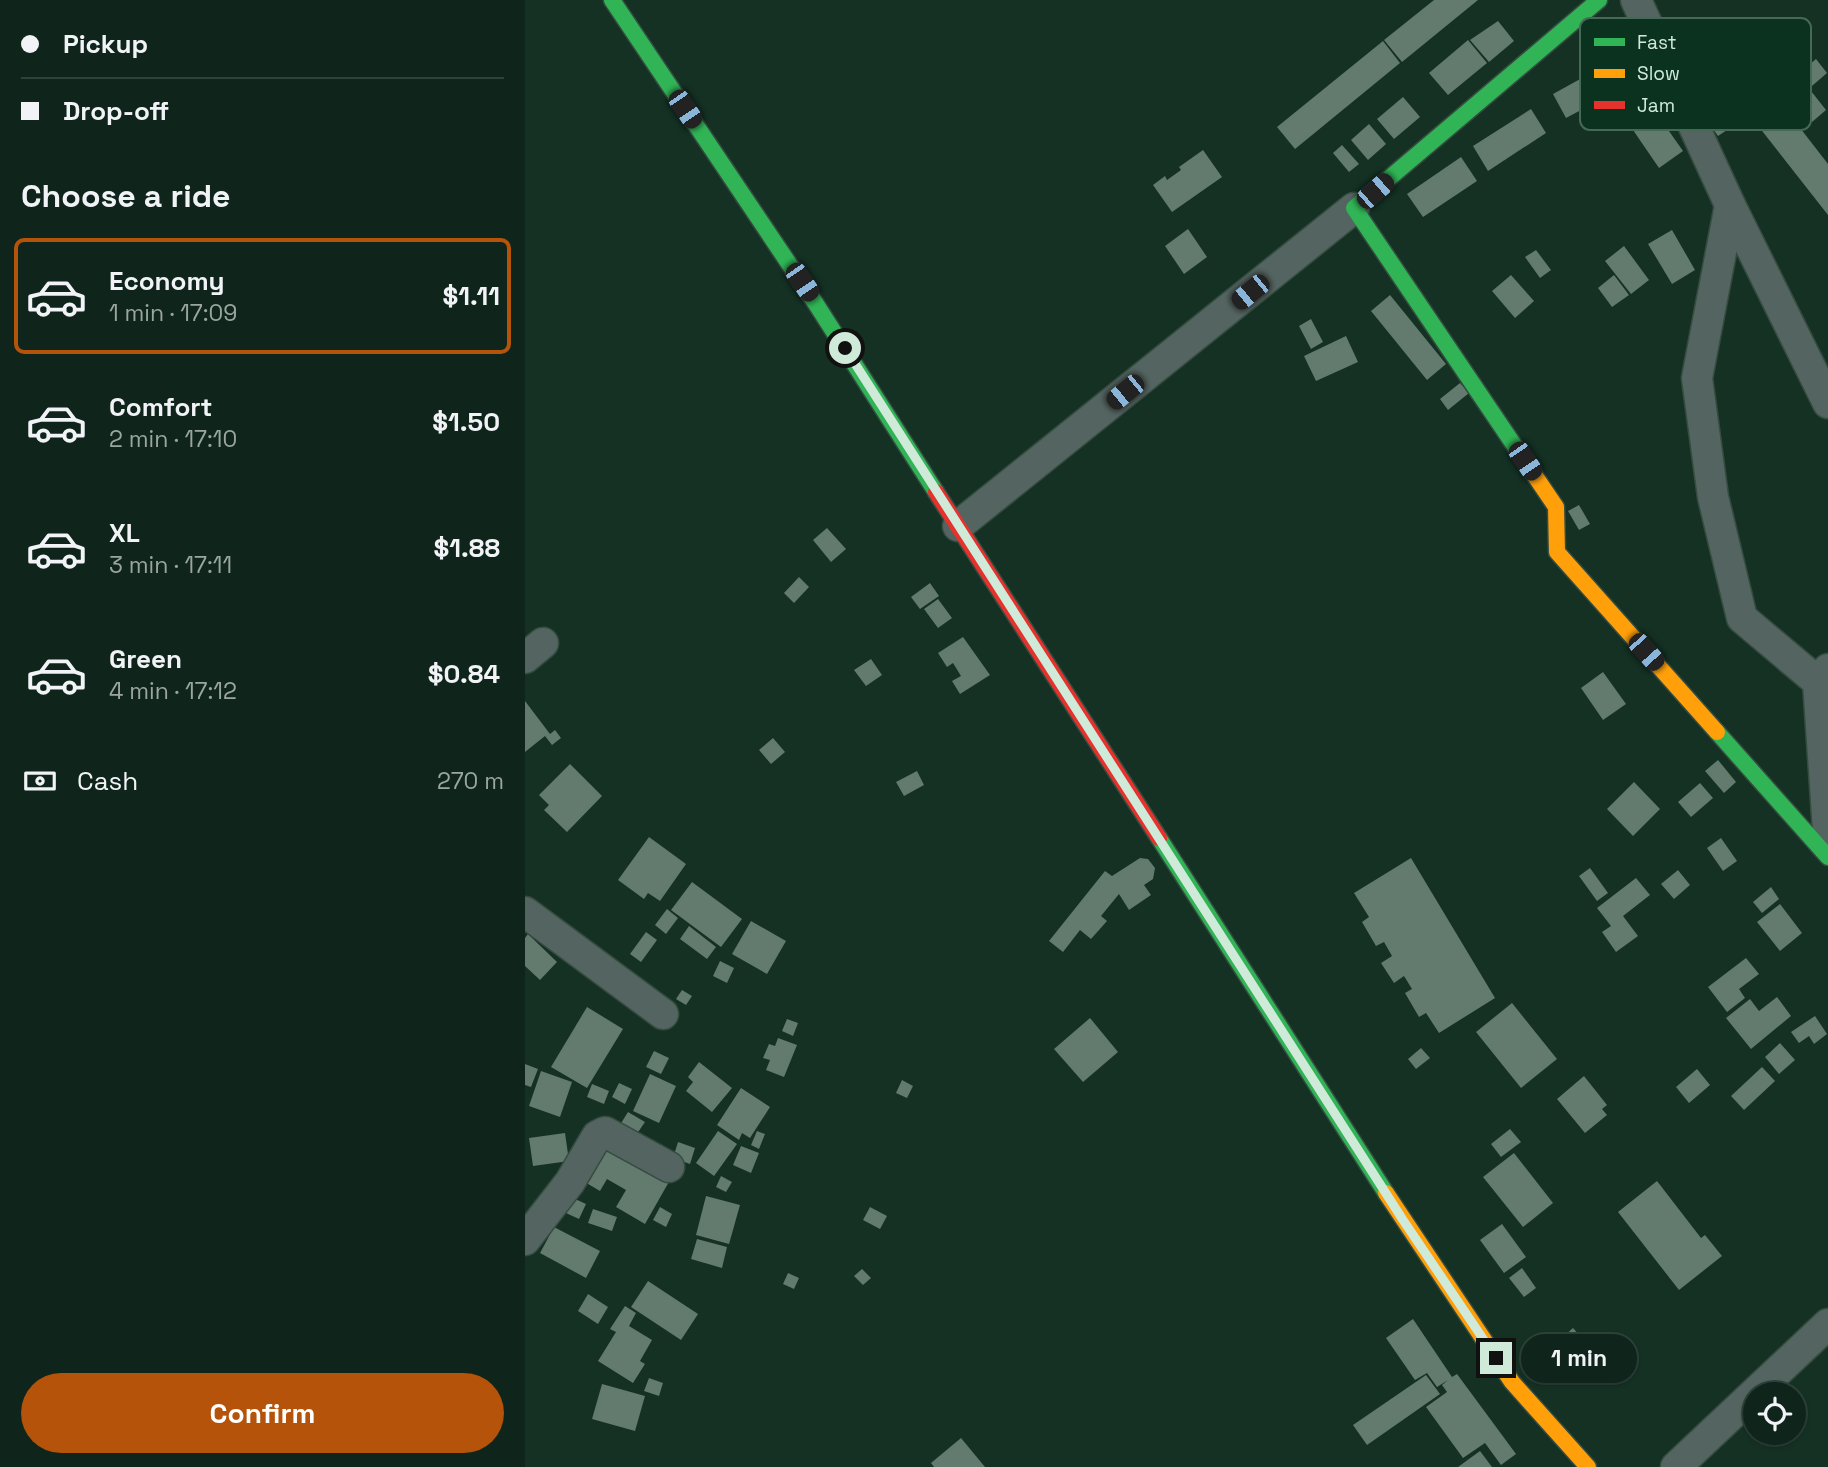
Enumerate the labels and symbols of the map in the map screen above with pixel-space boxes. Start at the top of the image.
legend [1580,18,1811,130]
text: Fast [1637,30,1677,55]
text: Slow [1637,61,1680,86]
car [665,86,706,132]
text: Jam [1637,93,1675,118]
car [1353,169,1398,213]
car [782,259,823,305]
car [1228,271,1273,313]
route start [829,332,861,364]
car [1103,371,1148,413]
car [1505,438,1546,484]
car [1625,629,1668,675]
callout: 1 min [1521,1334,1636,1382]
route end [1480,1342,1512,1374]

